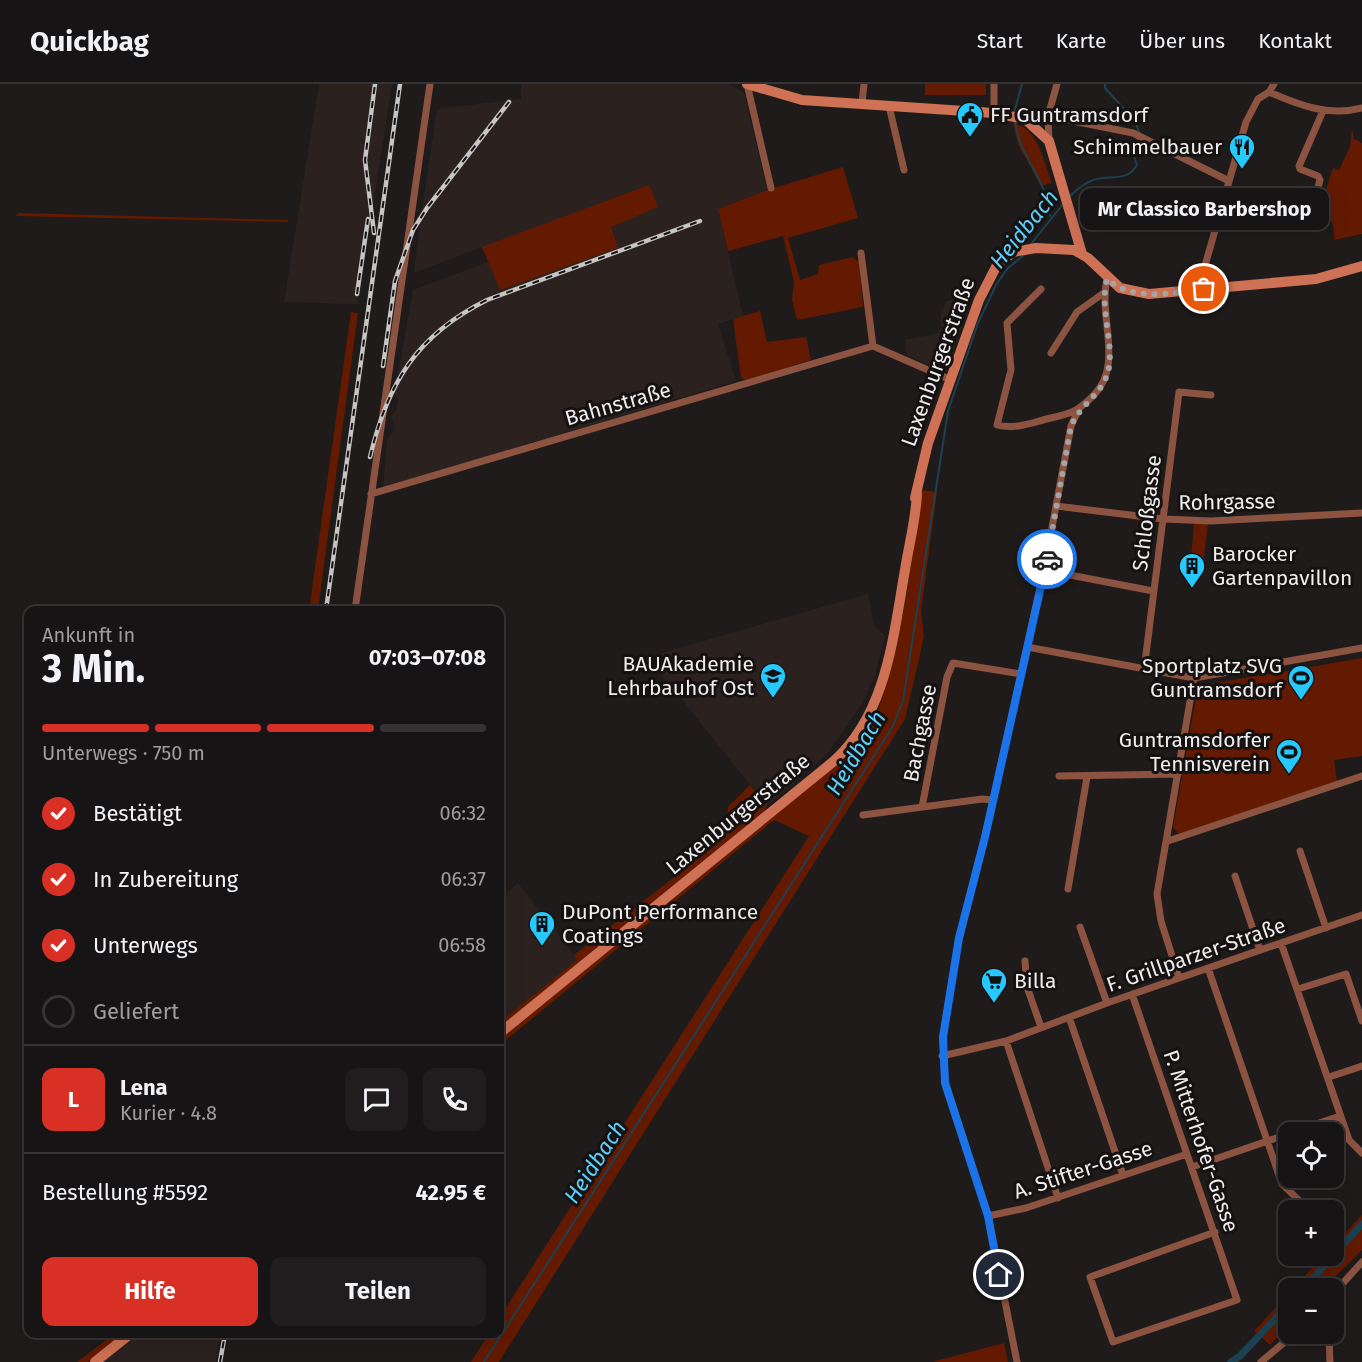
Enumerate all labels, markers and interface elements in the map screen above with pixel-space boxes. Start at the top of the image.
text: Quickbag [30,25,149,58]
text: Start [977,28,1023,54]
text: Karte [1056,28,1106,54]
text: Über uns [1139,28,1225,54]
text: Kontakt [1258,28,1332,54]
public building icon: FF Guntramsdorf [955,100,985,138]
place label: FF Guntramsdorf [990,102,1150,128]
restaurant icon: Schimmelbauer [1227,132,1257,170]
place label: Schimmelbauer [1073,134,1222,160]
water label: Heidbach [984,184,1064,274]
callout: Mr Classico Barbershop [1080,187,1328,229]
text: Mr Classico Barbershop [1098,197,1311,221]
pin [1178,263,1229,314]
icon: bag [1187,272,1220,305]
street label: Laxenburgerstraße [895,274,981,450]
street label: Bahnstraße [562,376,674,432]
street label: Schloßgasse [1127,453,1167,573]
street label: Rohrgasse [1178,488,1276,516]
courier [1017,529,1077,589]
place label: Barocker Gartenpavillon [1212,541,1352,591]
icon: car [1031,543,1064,576]
building icon: Barocker Gartenpavillon [1177,551,1207,589]
text: Ankunft in [42,623,135,647]
text: 07:03–07:08 [369,644,486,671]
text: 3 Min. [42,646,145,692]
place label: BAUAkademie Lehrbauhof Ost [607,651,754,701]
place label: Sportplatz SVG Guntramsdorf [1142,653,1284,703]
school or university icon: BAUAkademie Lehrbauhof Ost [758,661,788,699]
sports icon: Sportplatz SVG Guntramsdorf [1286,663,1316,701]
street label: Bachgasse [898,682,942,784]
water label: Heidbach [820,706,892,800]
place label: Guntramsdorfer Tennisverein [1119,727,1270,777]
sports icon: Guntramsdorfer Tennisverein [1274,737,1304,775]
text: Unterwegs · 750 m [42,741,205,765]
street label: Laxenburgerstraße [661,748,815,880]
icon: check [42,797,75,830]
text: Bestätigt [93,800,182,827]
text: 06:32 [440,801,486,825]
icon: check [42,863,75,896]
text: In Zubereitung [93,866,238,893]
text: 06:37 [440,867,486,891]
place label: DuPont Performance Coatings [562,899,758,949]
building icon: DuPont Performance Coatings [527,909,557,947]
street label: F. Grillparzer-Straße [1103,912,1289,998]
icon: check [42,929,75,962]
text: Unterwegs [93,932,198,959]
text: 06:58 [438,933,486,957]
supermarket icon: Billa [979,966,1009,1004]
place label: Billa [1014,968,1056,994]
text: Geliefert [93,998,179,1025]
street label: P. Mitterhofer-Gasse [1158,1046,1244,1236]
button: chat [345,1068,408,1131]
button: phone [423,1068,486,1131]
text: Lena [120,1074,168,1101]
text: L [68,1086,79,1113]
text: Kurier · 4.8 [120,1101,217,1125]
water label: Heidbach [558,1115,632,1209]
map controls [1278,1122,1344,1344]
button: locate [1278,1122,1344,1188]
street label: A. Stifter-Gasse [1010,1135,1156,1205]
text: Bestellung #5592 [42,1179,208,1206]
text: 42.95 € [416,1179,486,1206]
button: + [1278,1200,1344,1266]
pin [973,1249,1024,1300]
button: Hilfe [42,1257,258,1326]
button: Teilen [270,1257,486,1326]
icon: home [982,1258,1015,1291]
button: − [1278,1278,1344,1344]

